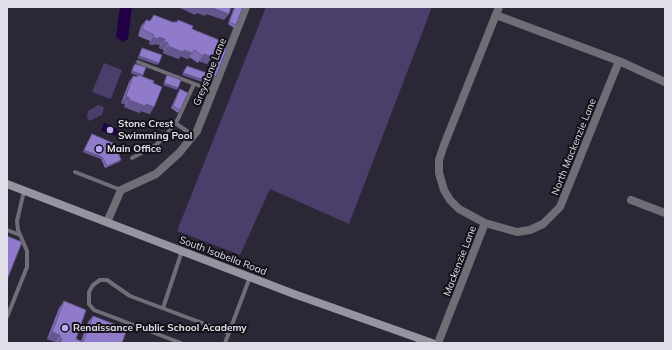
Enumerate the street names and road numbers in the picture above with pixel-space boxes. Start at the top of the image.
street label: Greystone Lane [191,36,229,108]
street label: North Mackenzie Lane [549,97,599,197]
street label: Mackenzie Lane [441,224,479,298]
street label: South Isabella Road [178,234,268,278]

